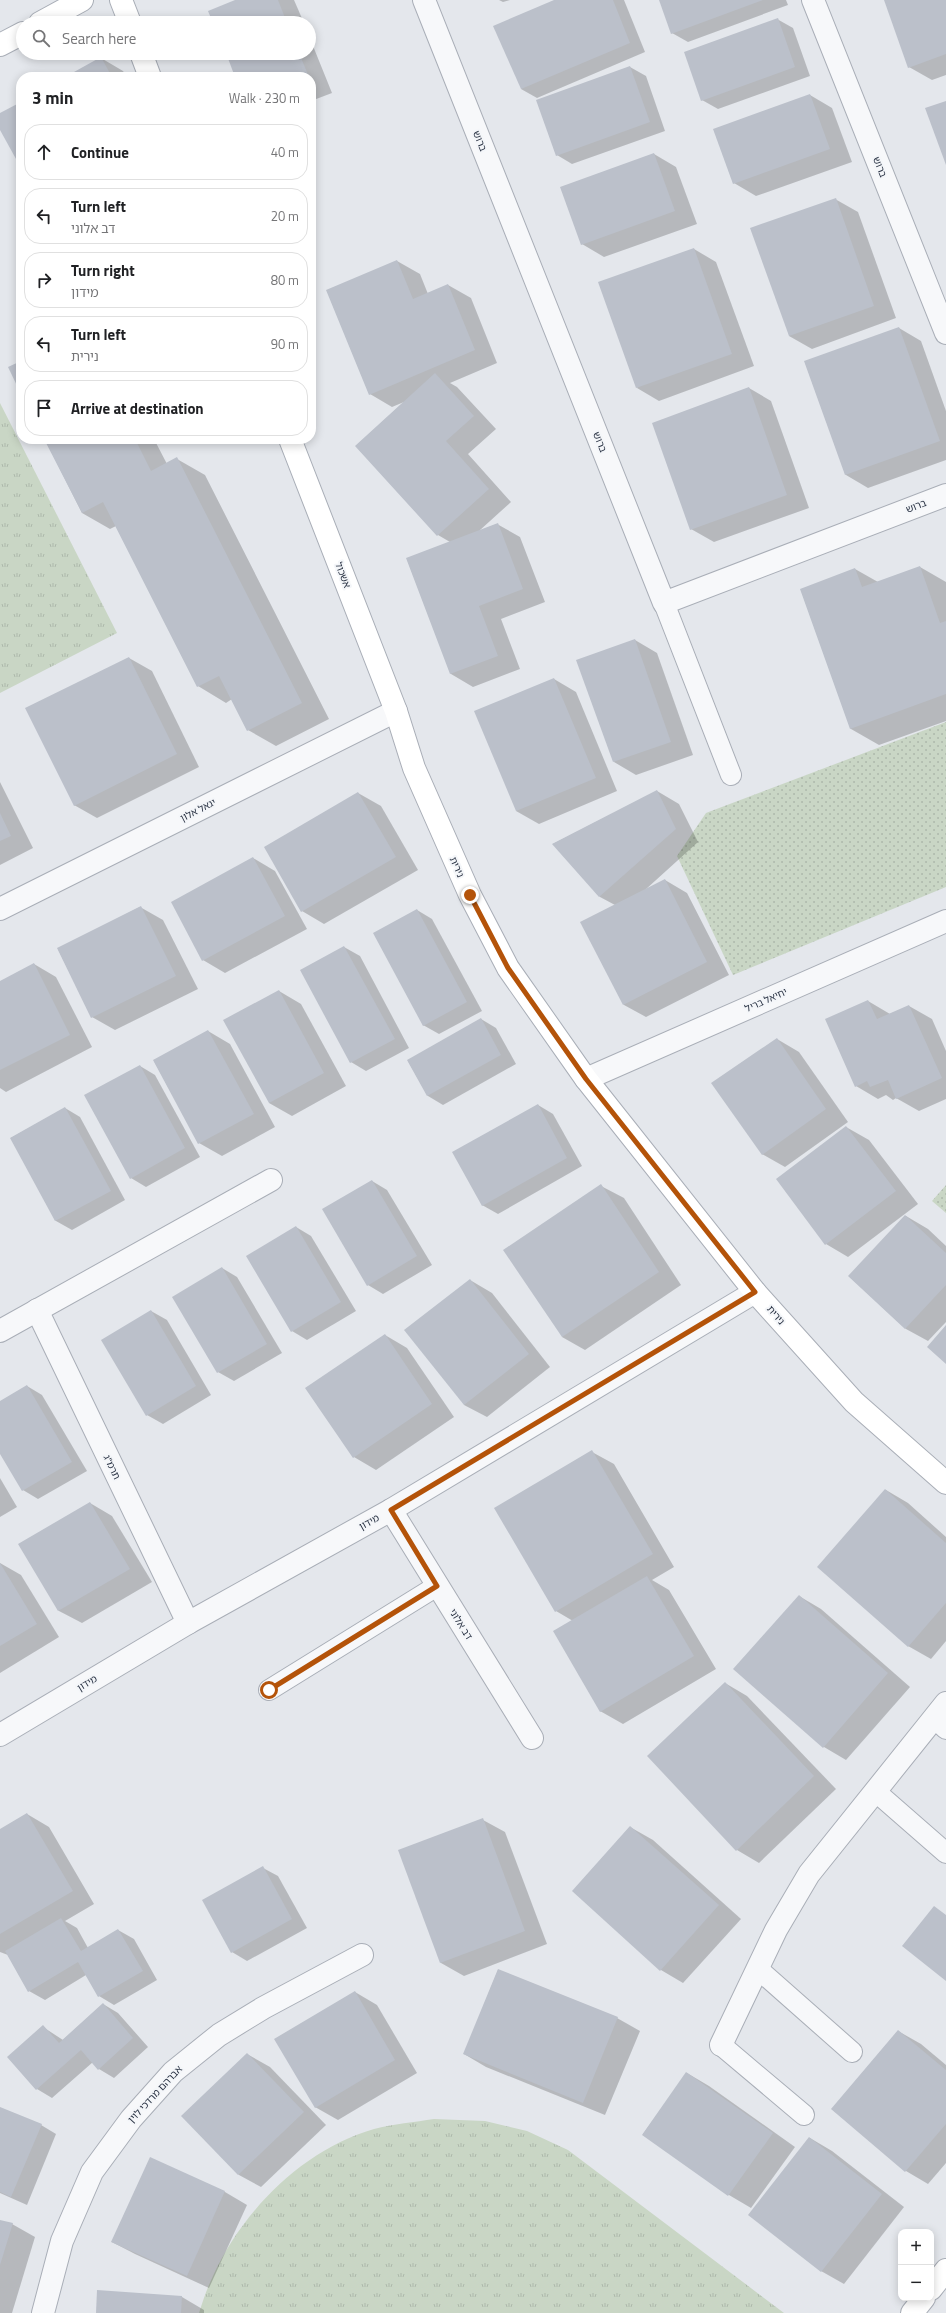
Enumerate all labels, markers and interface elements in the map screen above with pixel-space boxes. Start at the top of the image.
search box [16,16,316,60]
icon: search [30,27,52,49]
text: Search here [62,27,136,50]
text: 3 min [32,85,73,111]
text: Walk · 230 m [229,88,300,108]
street label: ברוש [469,128,491,154]
icon: ahead [33,141,55,163]
text: Continue [71,141,129,164]
text: 40 m [271,142,299,162]
street label: ברוש [869,154,891,180]
text: Turn left [71,195,126,218]
icon: left [33,205,55,227]
text: 20 m [271,206,299,226]
text: דב אלוני [71,218,115,238]
text: Turn right [71,259,135,282]
icon: right [33,269,55,291]
text: 80 m [271,270,299,290]
text: מידון [71,282,99,302]
text: Turn left [71,323,126,346]
icon: left [33,333,55,355]
text: 90 m [271,334,299,354]
text: נירית [71,346,99,366]
icon: arrive [33,397,55,419]
text: Arrive at destination [71,397,204,420]
street label: ברוש [589,429,611,455]
street label: ברוש [904,495,929,517]
street label: אשכול [331,560,355,590]
street label: יגאל אלון [178,795,218,825]
street label: נירית [446,854,468,880]
route end [461,886,479,904]
street label: יחיאל בריל [742,984,790,1016]
street label: נירית [763,1302,789,1328]
street label: תרמ"ג [100,1452,125,1482]
street label: מידון [356,1510,382,1534]
street label: דב אלוני [446,1606,477,1643]
street label: מידון [74,1671,100,1695]
route start [260,1681,278,1699]
street label: אברהם מרדכי לוין [124,2062,186,2126]
map controls [898,2229,934,2301]
button: + [898,2229,934,2265]
button: − [898,2265,934,2301]

